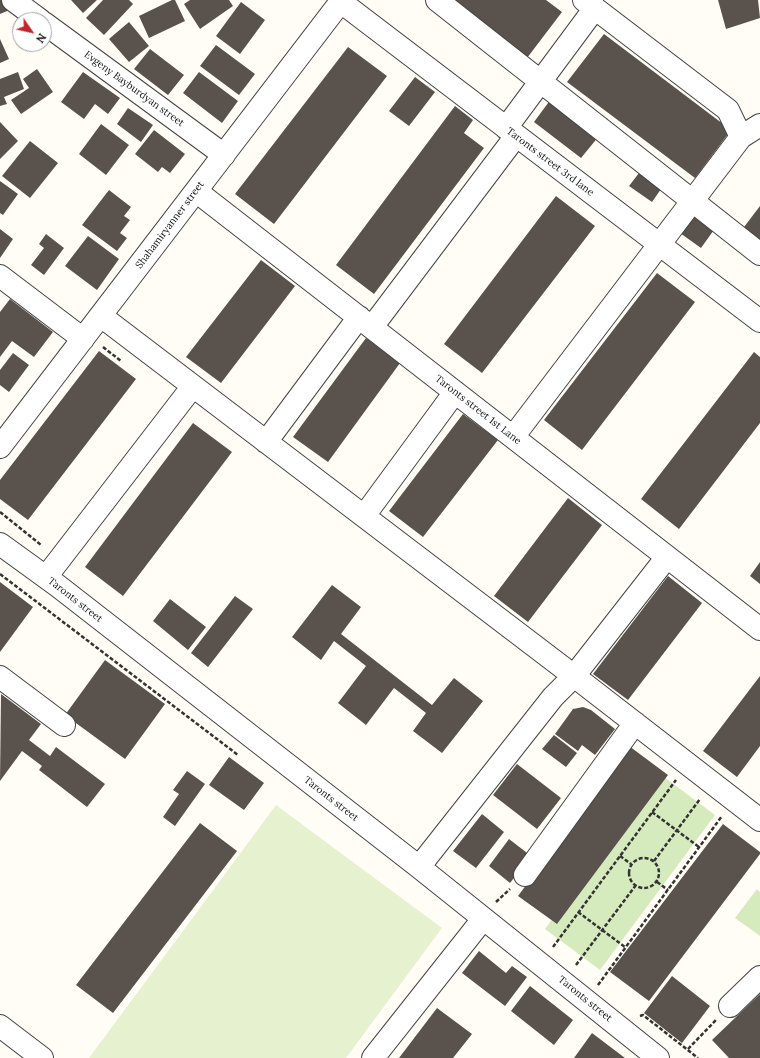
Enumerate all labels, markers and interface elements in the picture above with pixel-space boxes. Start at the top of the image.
north arrow [12,12,52,52]
text: N [33,31,49,46]
street label: Evgeny Bayburdyan street [82,49,186,129]
street label: Taronts street 3rd lane [504,125,596,199]
street label: Shahamiryanner street [133,179,207,271]
street label: Taronts street 1st Lane [433,373,523,447]
street label: Taronts street [45,575,105,625]
street label: Taronts street [301,774,361,824]
street label: Taronts street [556,974,614,1024]

